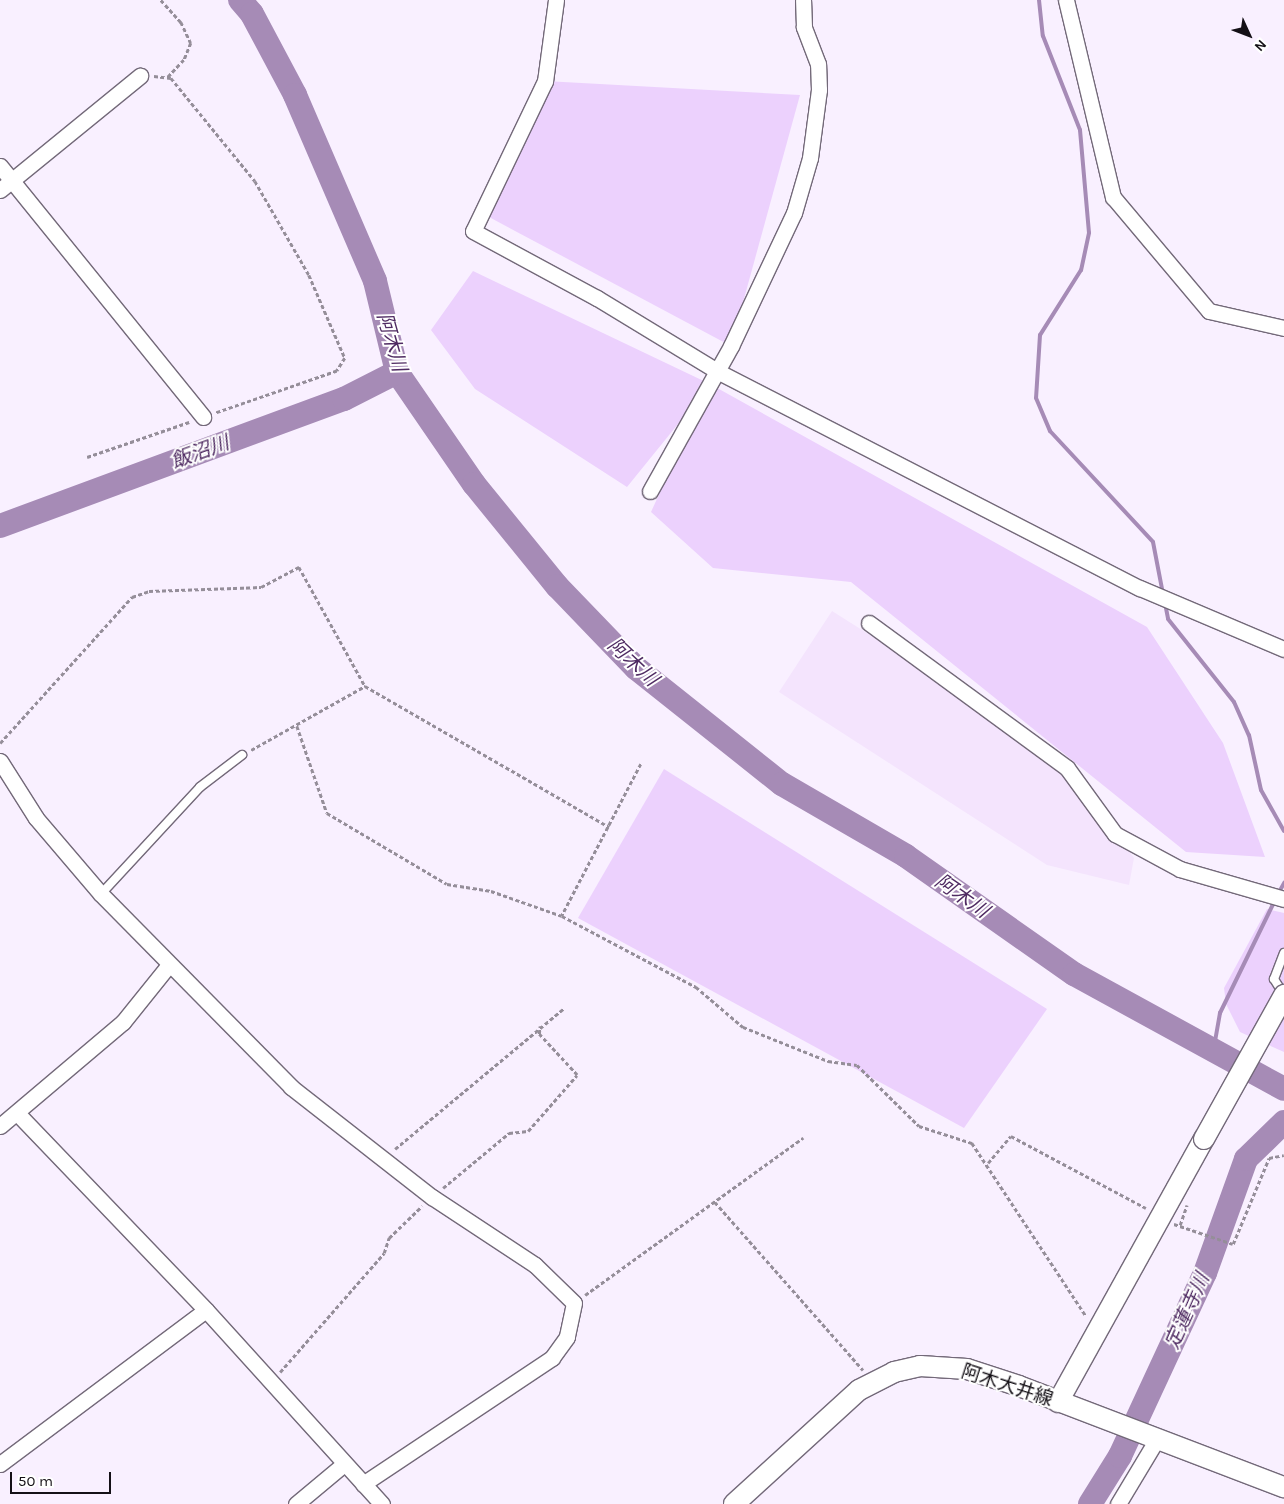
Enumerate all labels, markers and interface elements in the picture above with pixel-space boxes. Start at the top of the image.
north arrow [1224,10,1274,60]
text: N [1251,36,1270,55]
water label: 阿木川 [372,310,412,374]
water label: 飯沼川 [168,430,232,474]
water label: 阿木川 [603,633,663,691]
water label: 阿木川 [931,869,993,923]
water label: 定蓮寺川 [1160,1270,1214,1352]
street label: 阿木大井線 [958,1360,1056,1412]
scale bar [12,1462,114,1494]
text: 50 m [18,1472,53,1490]

